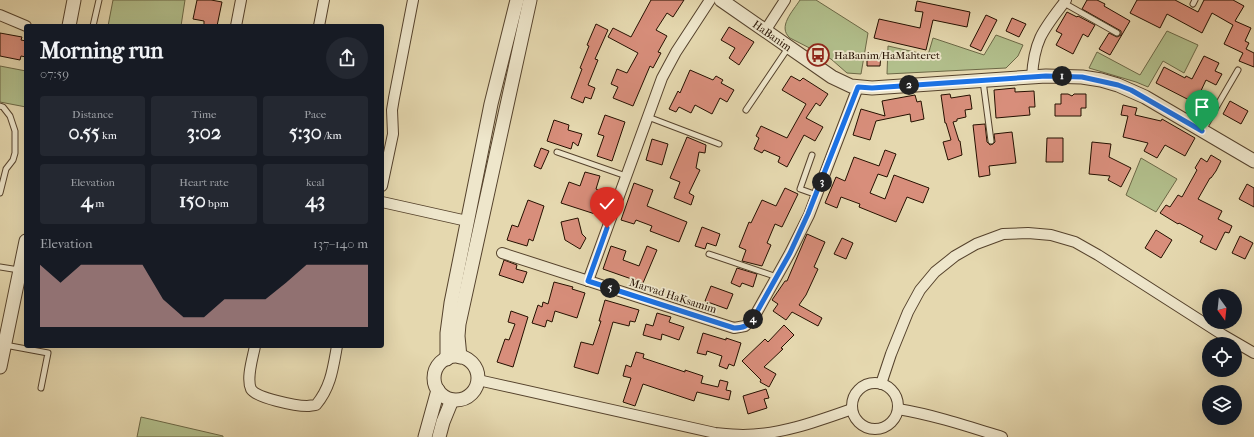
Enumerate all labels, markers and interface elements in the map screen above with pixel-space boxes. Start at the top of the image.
street label: HaBanim [750,18,795,55]
button: share [326,37,368,79]
text: Morning run [40,38,163,64]
bus stop icon: HaBanim/HaMahteret [805,42,831,68]
place label: HaBanim/HaMahteret [834,49,940,62]
text: 07:59 [40,66,69,81]
pin: 1 [1052,66,1072,86]
text: 1 [1060,69,1064,82]
pin: 2 [899,75,919,95]
text: 2 [906,78,912,91]
pin [1185,90,1219,131]
icon: arrive [1191,96,1213,118]
text: Distance [72,108,113,121]
text: Time [191,108,216,121]
text: Pace [304,108,326,121]
text: 0.55 [68,121,100,144]
text: 3:02 [187,121,221,144]
text: 5:30 [289,121,322,144]
text: km [100,129,117,142]
text: /km [322,129,342,142]
pin: 3 [812,172,832,192]
text: 3 [820,175,824,188]
text: Elevation [70,176,115,189]
text: Heart rate [179,176,229,189]
text: kcal [306,176,325,189]
pin [590,187,624,228]
text: 4 [81,189,93,212]
text: 150 [179,189,206,212]
text: 43 [305,189,325,212]
icon: check [596,193,618,215]
text: m [93,197,104,210]
text: bpm [206,197,229,210]
text: Elevation [40,236,93,251]
text: 137–140 m [313,236,368,251]
street label: Marvad HaKsamim [628,276,719,317]
pin: 5 [600,278,620,298]
text: 5 [608,281,612,294]
north arrow [1202,289,1242,329]
map controls [1202,289,1242,425]
pin: 4 [743,309,763,329]
text: 4 [750,312,756,325]
button: locate [1202,337,1242,377]
button: layers [1202,385,1242,425]

